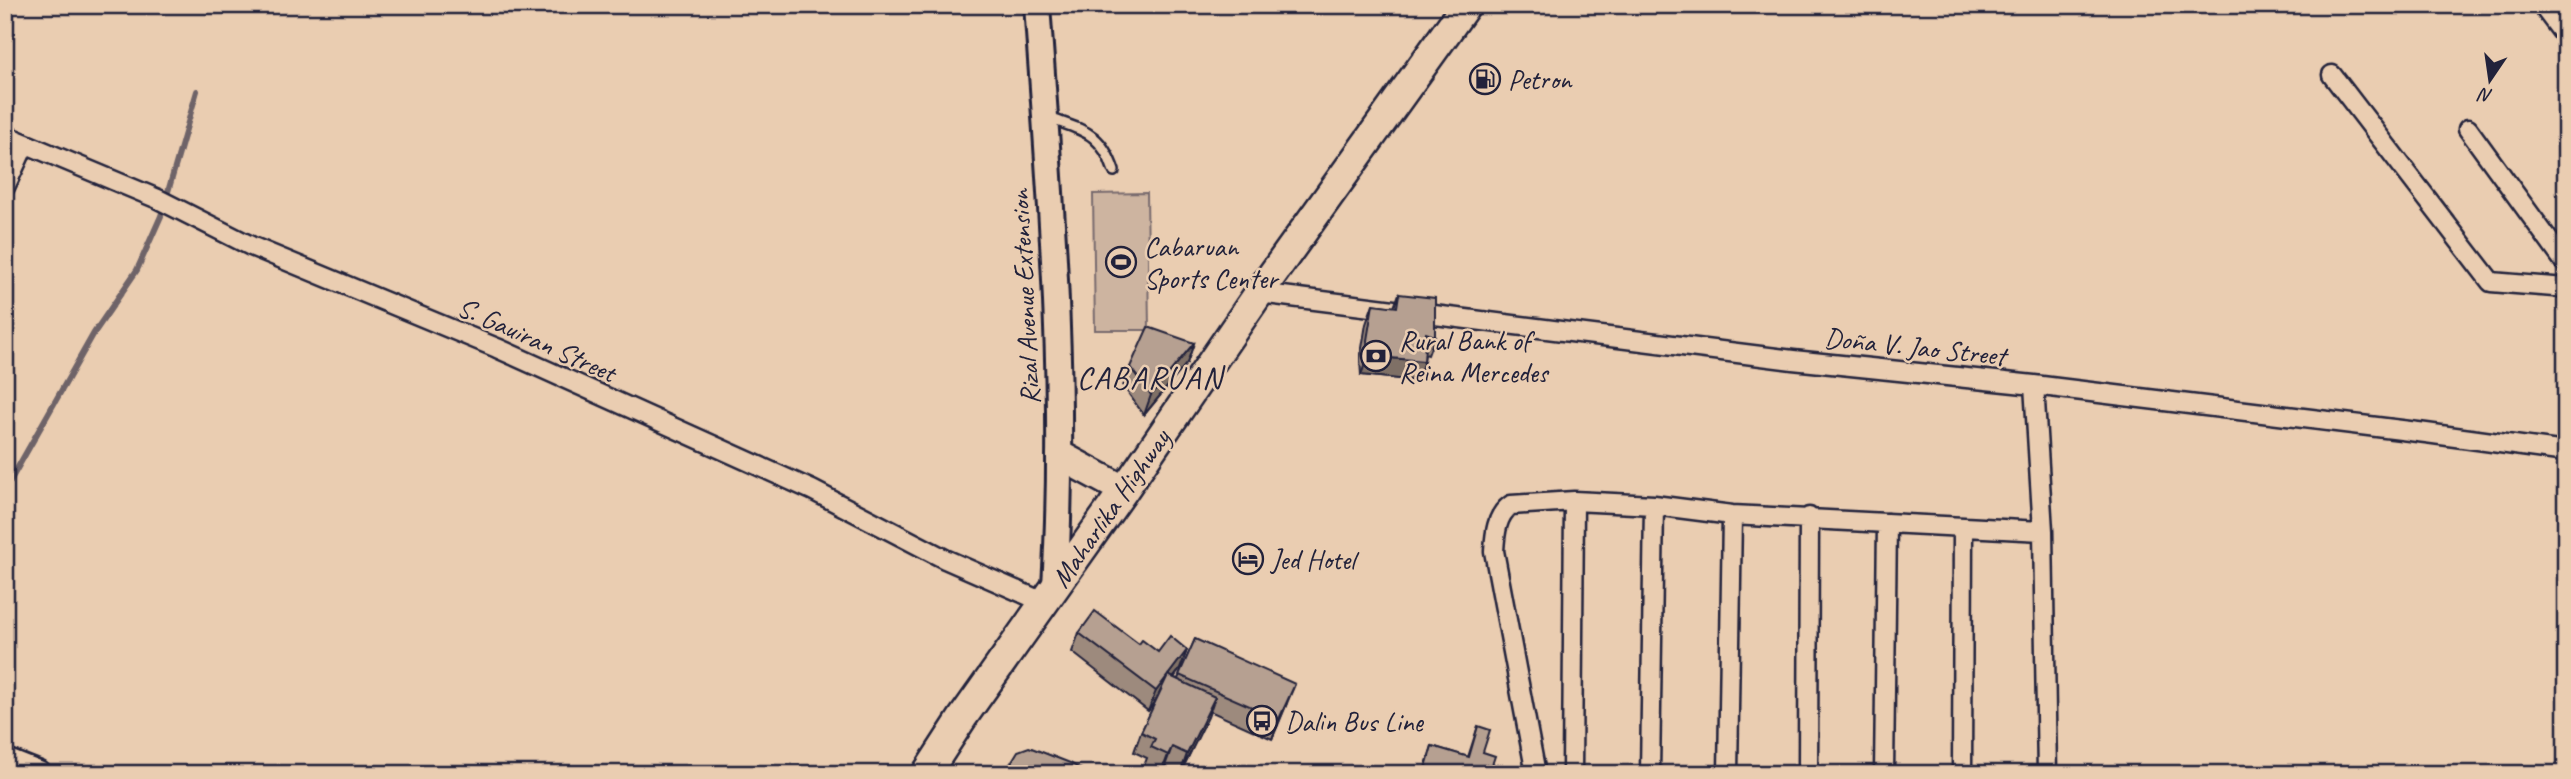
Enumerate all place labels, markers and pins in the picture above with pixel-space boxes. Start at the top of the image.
fuel station icon: Petron [1468,62,1502,96]
place label: Petron [1508,62,1573,97]
place label: Cabaruan Sports Center [1144,229,1280,296]
sports icon: Cabaruan Sports Center [1104,245,1138,279]
place label: Rural Bank of Reina Mercedes [1399,323,1550,390]
bank icon: Rural Bank of Reina Mercedes [1359,339,1393,373]
hotel icon: Jed Hotel [1231,542,1265,576]
place label: Jed Hotel [1269,542,1360,577]
bus stop icon: Dalin Bus Line [1245,704,1279,738]
place label: Dalin Bus Line [1285,704,1425,739]

